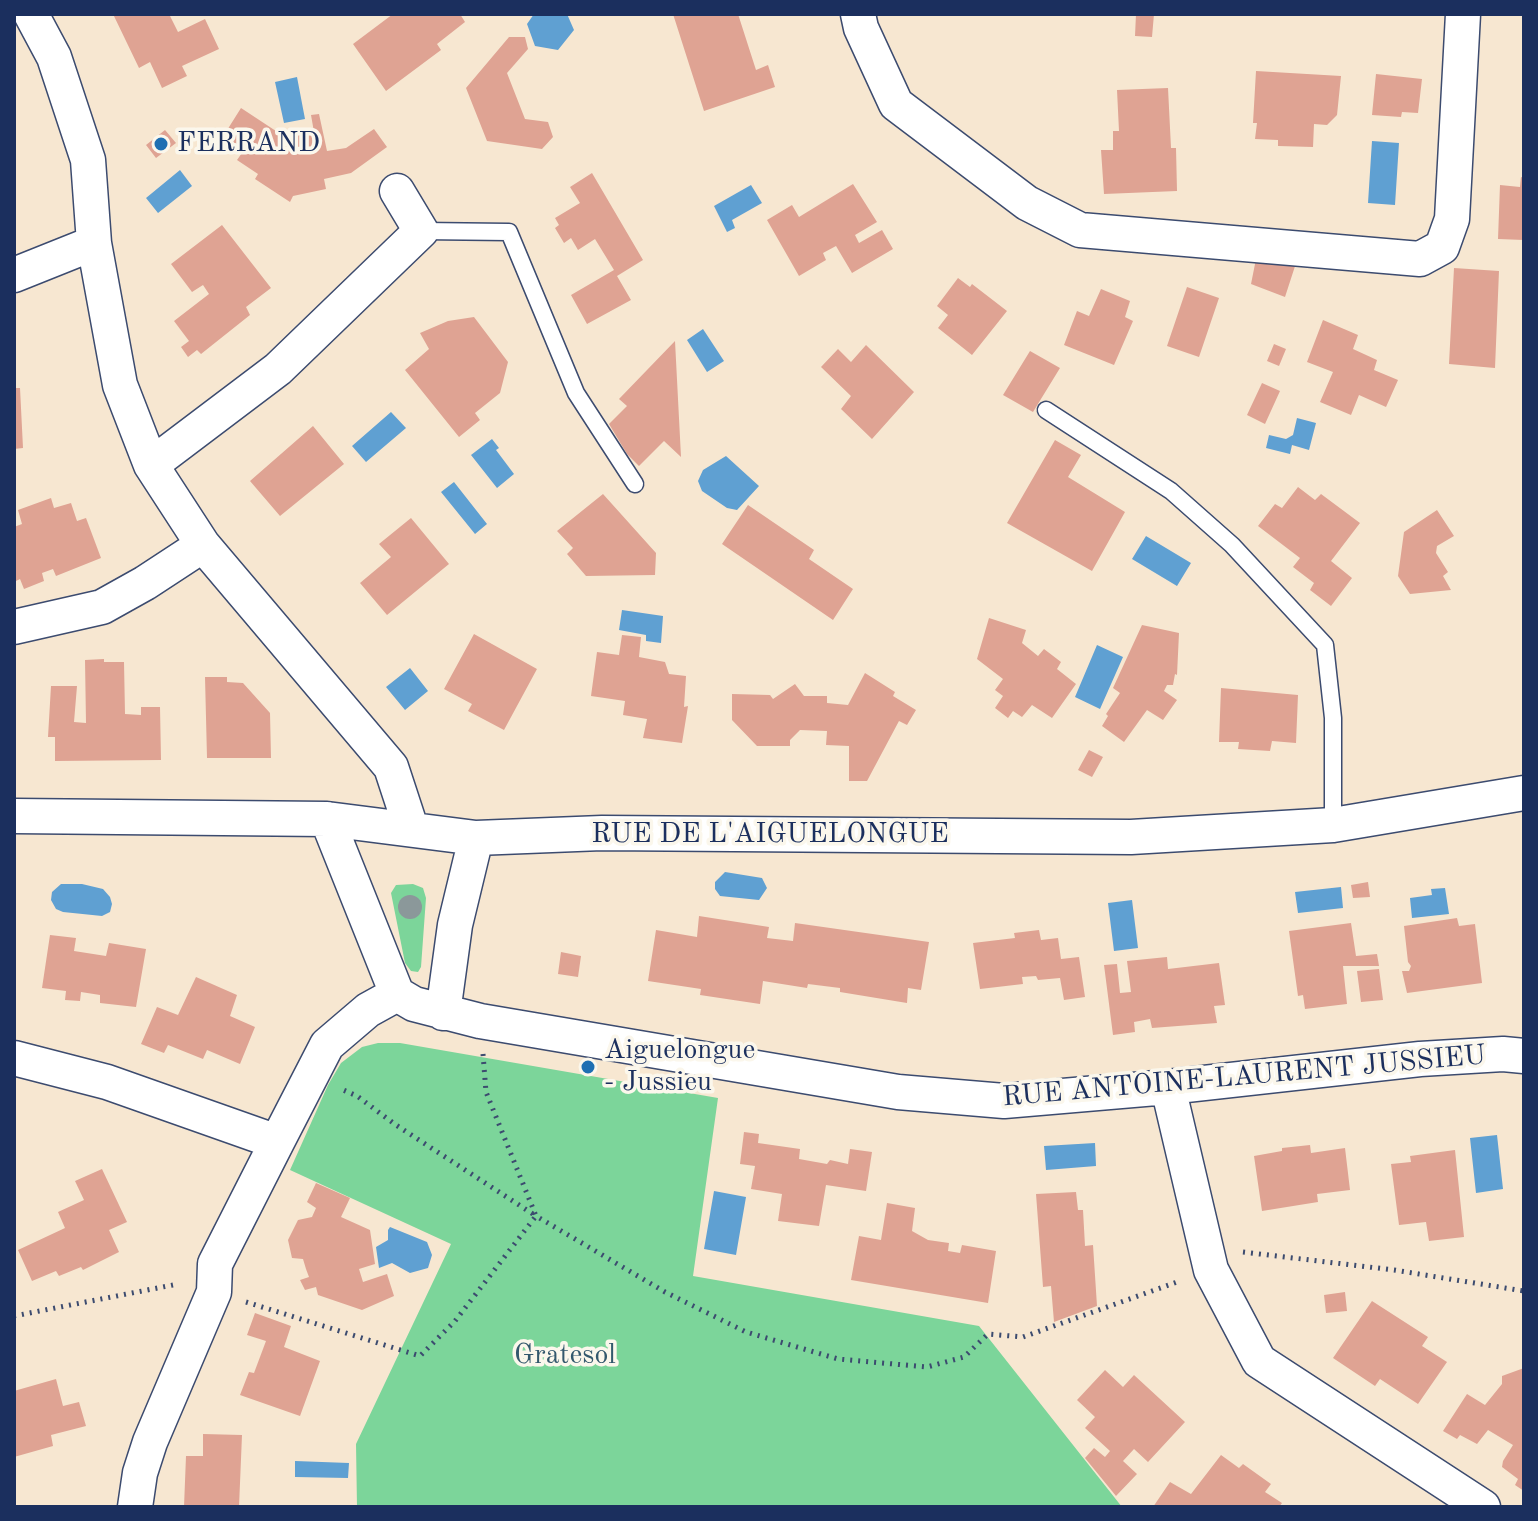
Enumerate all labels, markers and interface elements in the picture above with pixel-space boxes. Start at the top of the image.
place label: FERRAND [177,127,320,161]
marker: FERRAND [152,135,170,153]
street label: RUE DE L'AIGUELONGUE [591,818,949,852]
place label: Aiguelongue - Jussieu [604,1034,755,1100]
street label: RUE ANTOINE-LAURENT JUSSIEU [1001,1039,1487,1115]
marker: Aiguelongue - Jussieu [579,1058,597,1076]
park label: Gratesol [514,1339,616,1373]

